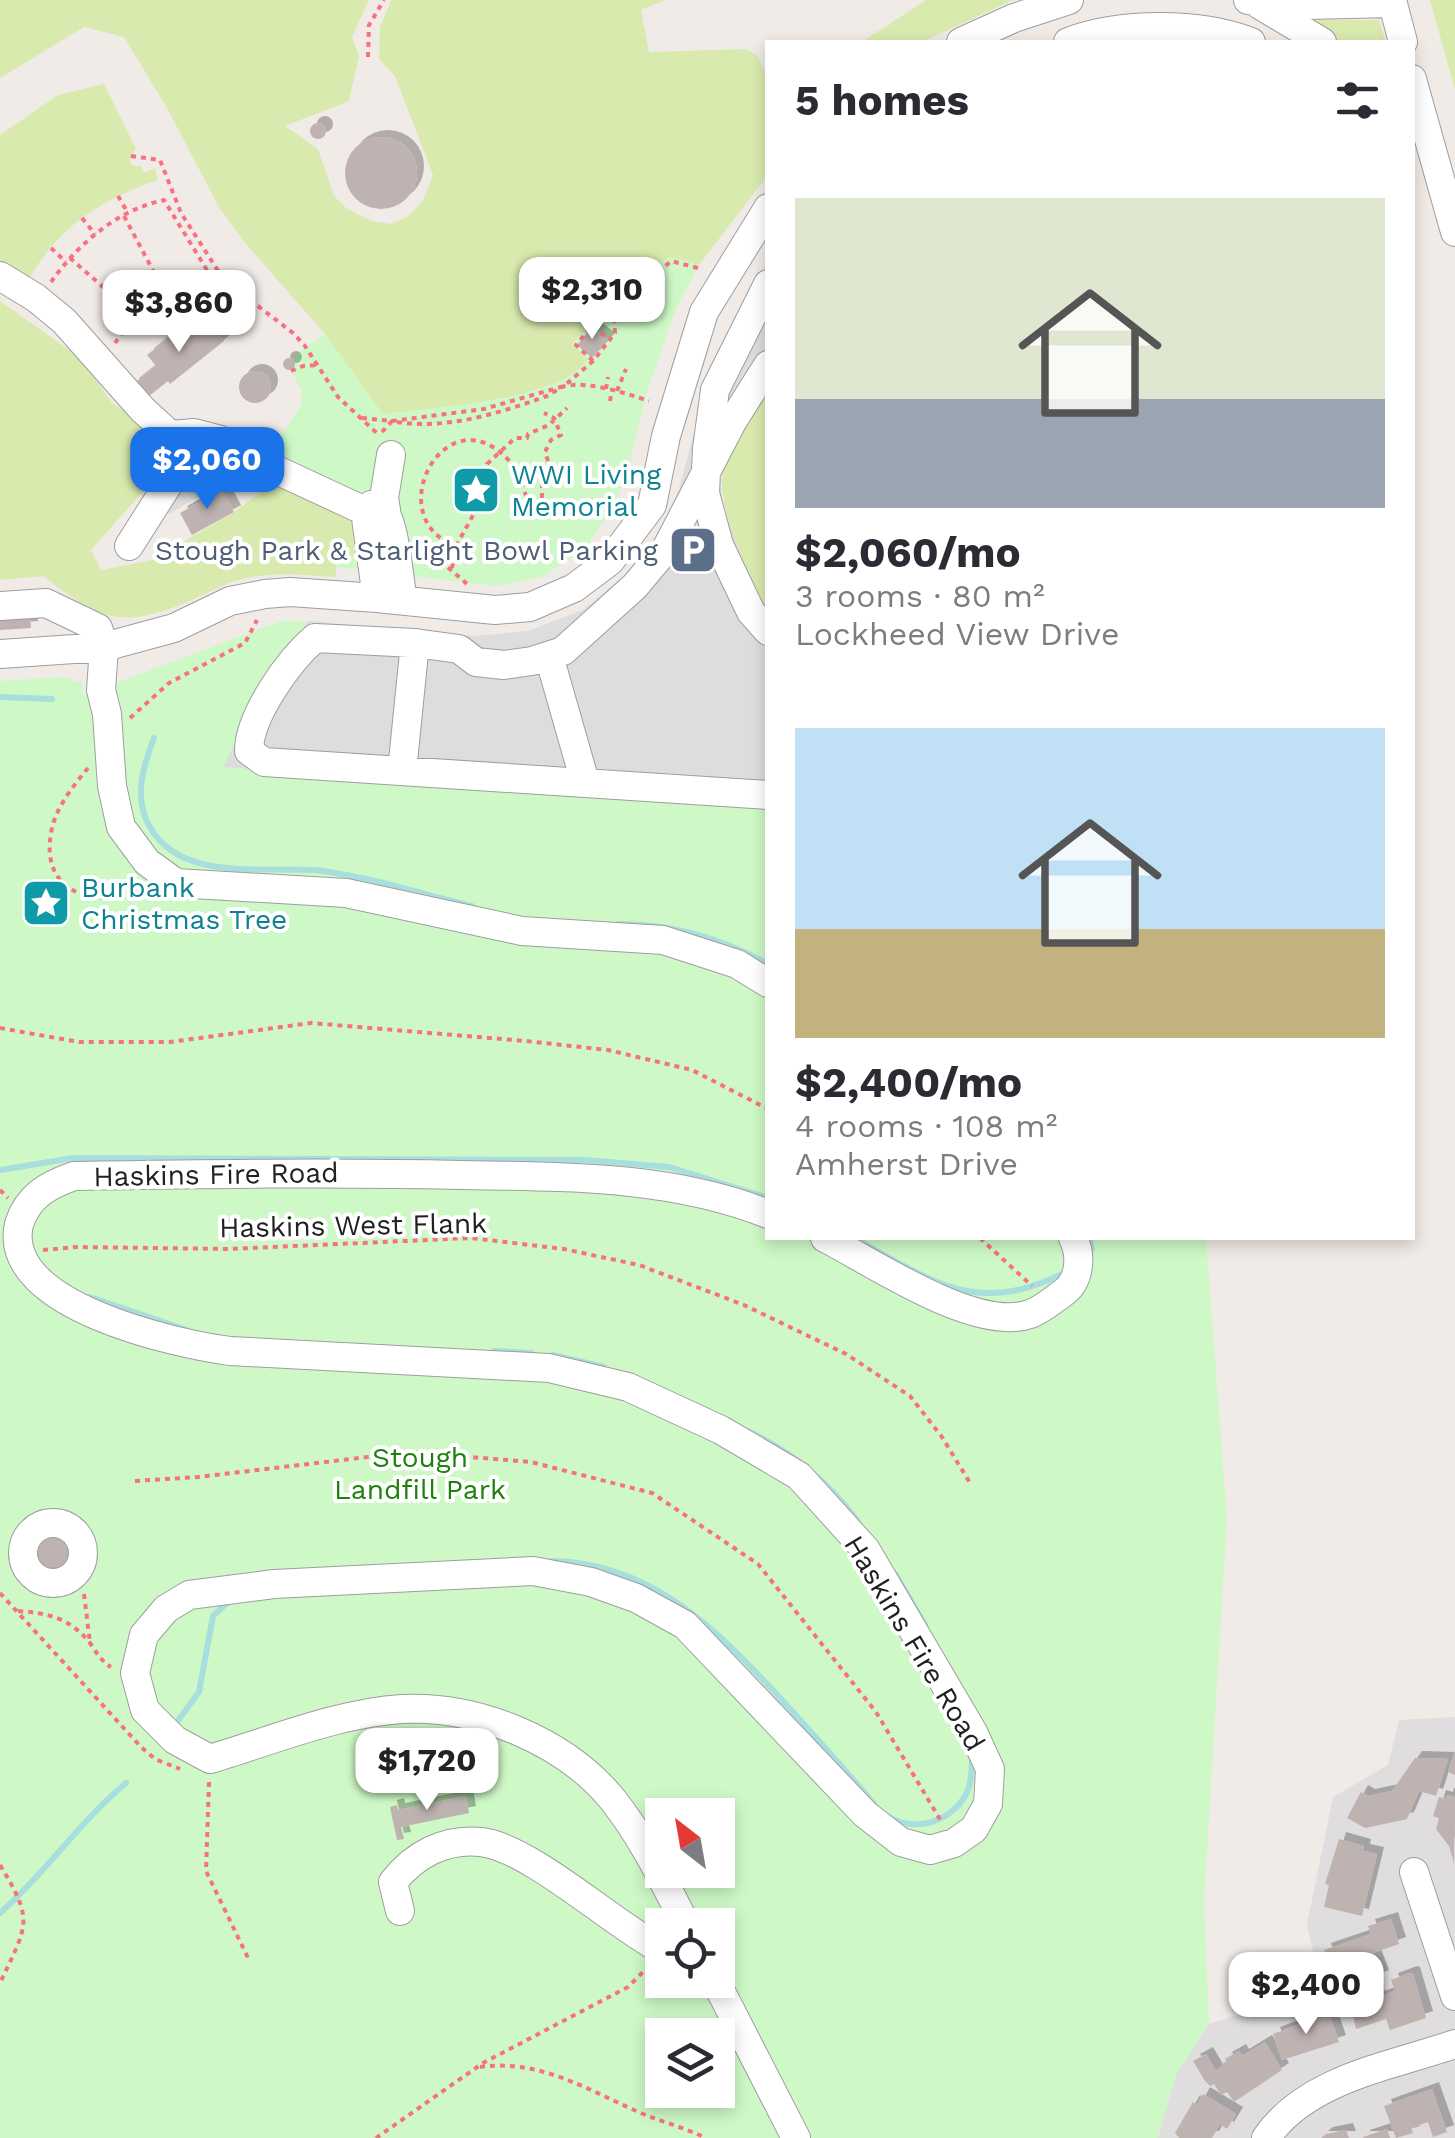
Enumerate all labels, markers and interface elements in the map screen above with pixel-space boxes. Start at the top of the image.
icon: filters [1330,73,1385,128]
text: 5 homes [795,76,969,125]
pin: $2,310 [511,257,673,342]
icon: home [1000,263,1180,443]
pin: $3,860 [98,270,260,355]
text: $2,310 [541,270,643,308]
text: $3,860 [124,283,234,321]
pin: $2,060 [126,427,288,512]
text: $2,060 [152,440,262,478]
place label: WWI Living Memorial [511,458,661,523]
place icon: WWI Living Memorial [450,464,502,516]
parking icon: Stough Park & Starlight Bowl Parking [667,524,719,576]
text: $2,060/mo [795,528,1021,577]
place label: Stough Park & Starlight Bowl Parking [155,534,658,567]
text: 3 rooms · 80 m² [795,577,1045,615]
text: Lockheed View Drive [795,615,1119,653]
icon: home [1000,793,1180,973]
place label: Burbank Christmas Tree [81,871,287,936]
place icon: Burbank Christmas Tree [20,877,72,929]
text: $2,400/mo [795,1058,1022,1107]
text: 4 rooms · 108 m² [795,1107,1057,1145]
text: Amherst Drive [795,1145,1018,1183]
street label: Haskins Fire Road [93,1156,339,1193]
street label: Haskins West Flank [219,1207,487,1244]
park label: Stough Landfill Park [334,1441,506,1506]
street label: Haskins Fire Road [837,1530,992,1757]
pin: $1,720 [346,1728,508,1813]
text: $1,720 [377,1741,477,1779]
north arrow [645,1798,735,1888]
map controls [645,1798,735,2108]
button: locate [645,1908,735,1998]
pin: $2,400 [1225,1952,1387,2037]
text: $2,400 [1251,1965,1361,2003]
button: layers [645,2018,735,2108]

